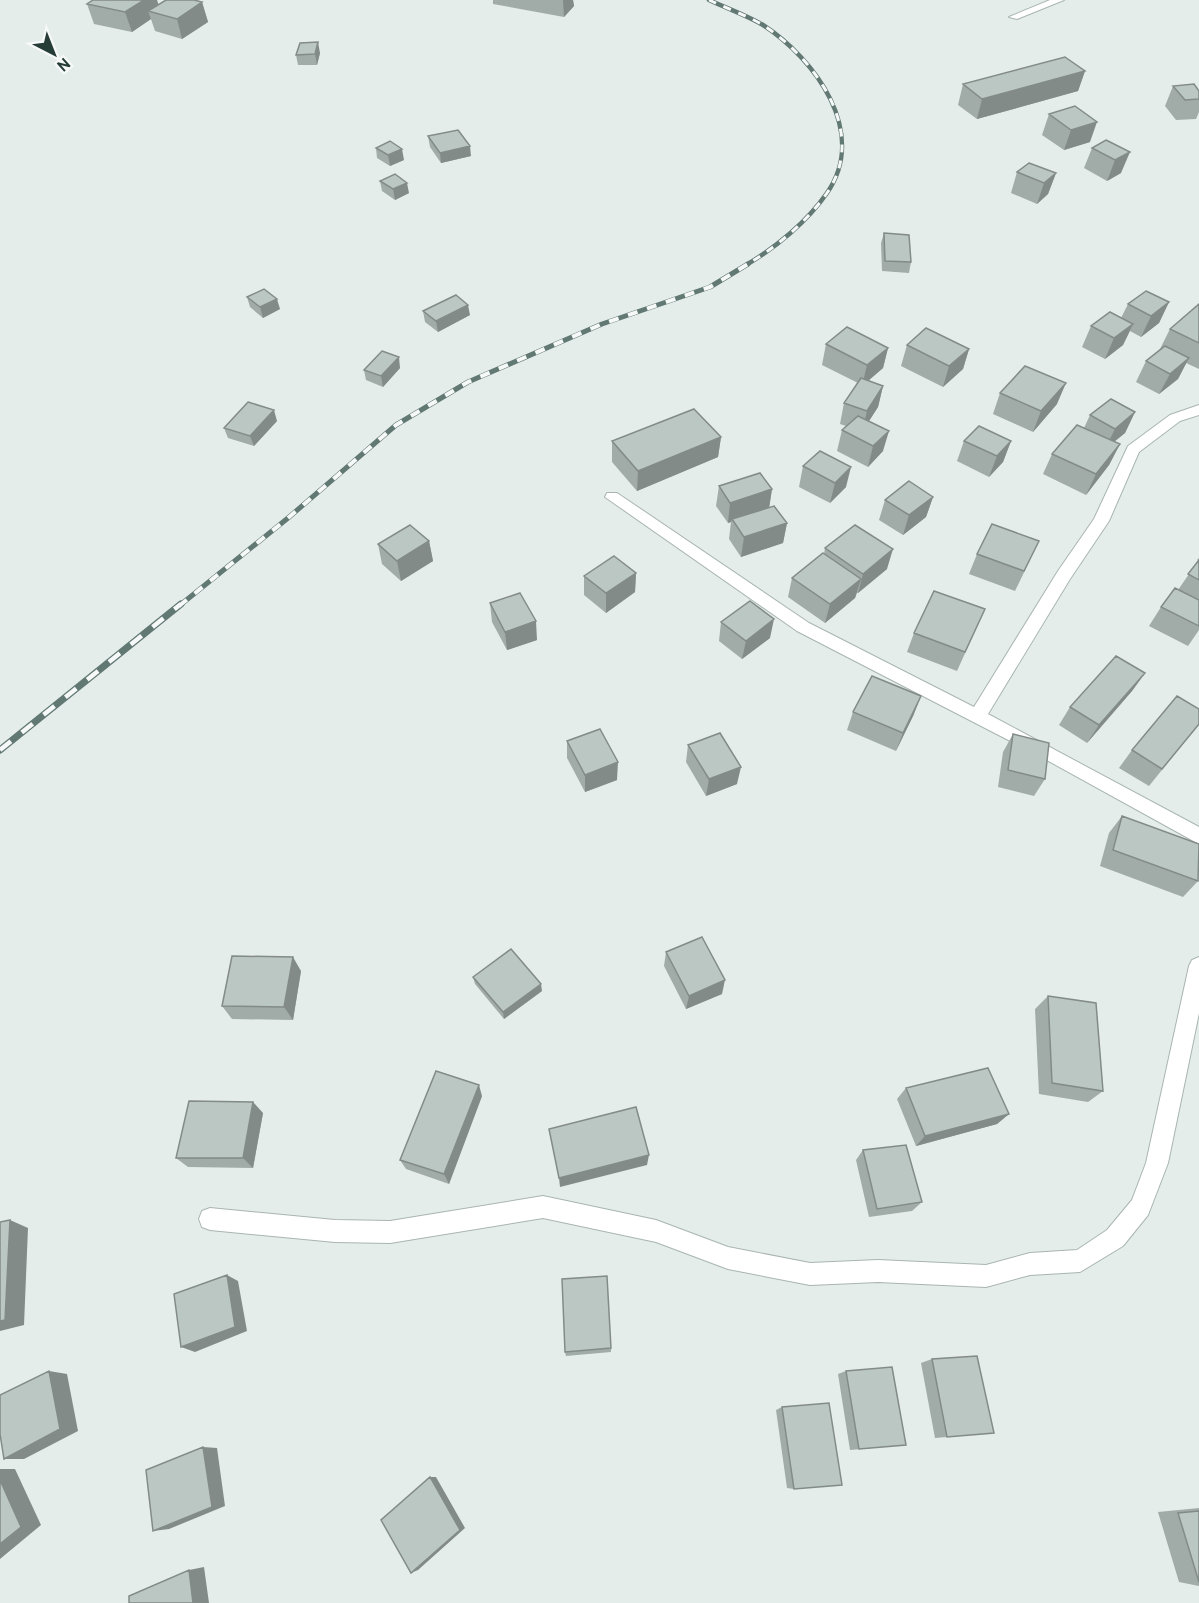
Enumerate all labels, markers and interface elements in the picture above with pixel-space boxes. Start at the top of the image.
north arrow [24,24,84,84]
text: N [52,52,74,75]

